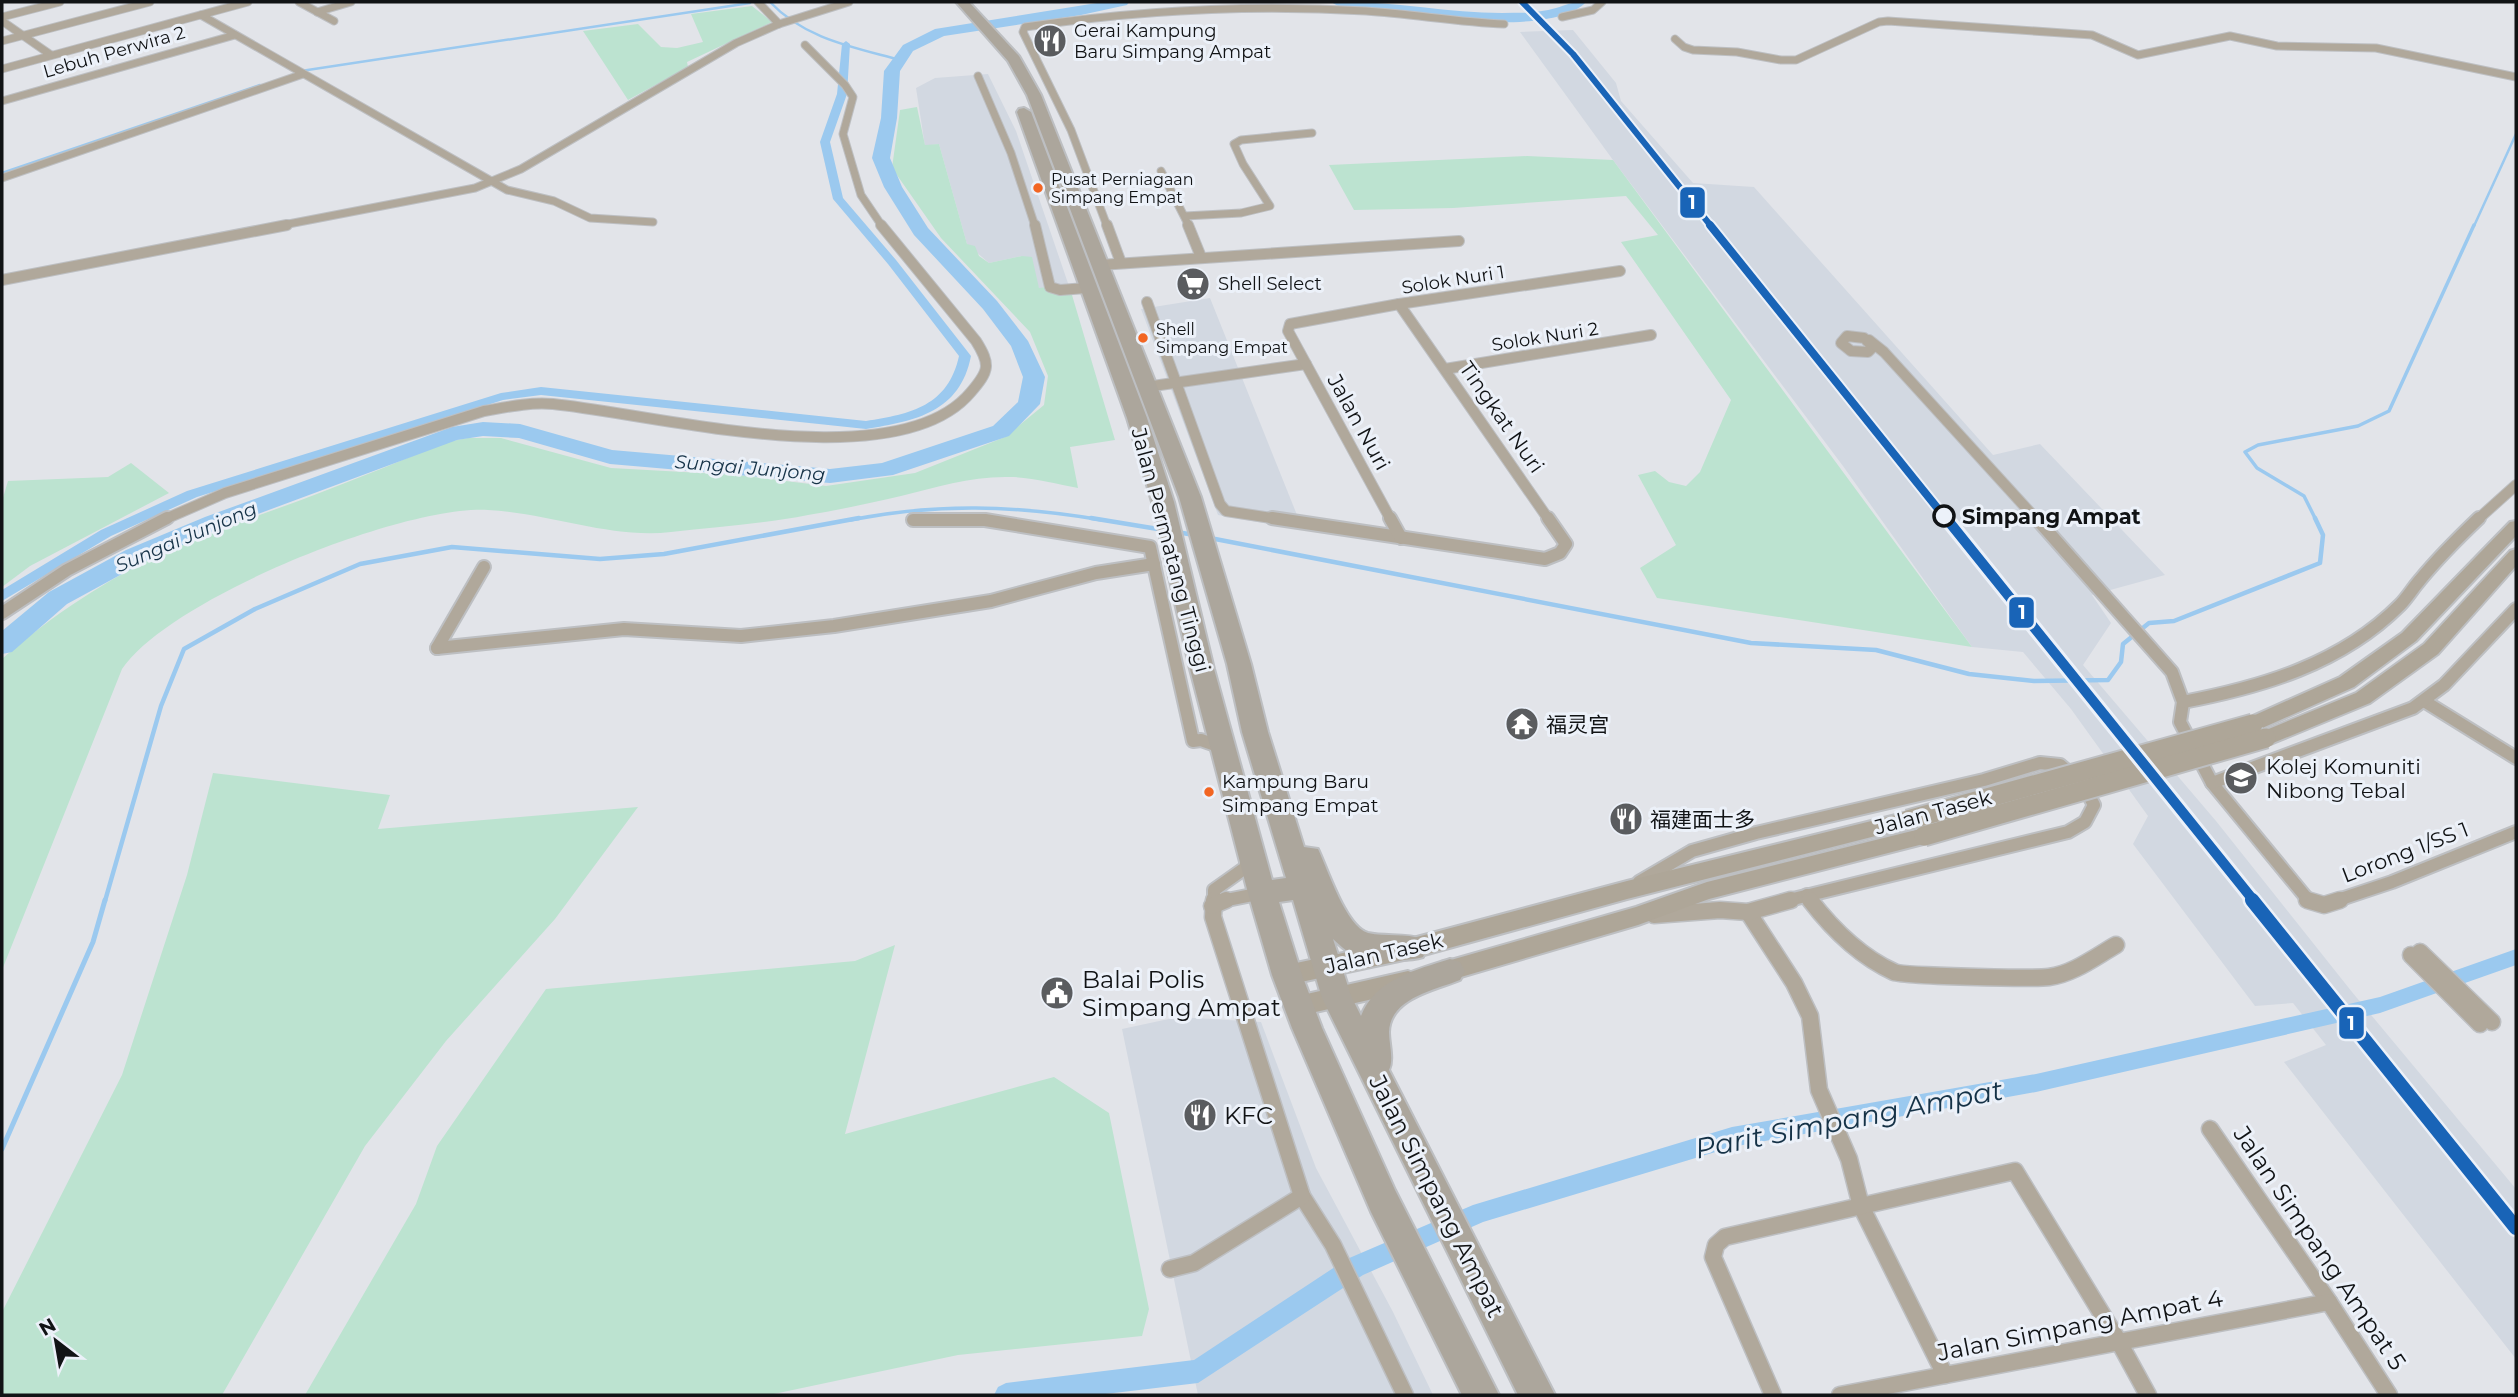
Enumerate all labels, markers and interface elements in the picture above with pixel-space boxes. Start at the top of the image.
place label: Gerai Kampung Baru Simpang Ampat [1074,20,1271,63]
street label: Lebuh Perwira 2 [41,21,187,83]
restaurant icon: Gerai Kampung Baru Simpang Ampat [1031,22,1069,60]
place label: Pusat Perniagaan Simpang Empat [1051,170,1194,207]
marker: Pusat Perniagaan Simpang Empat [1031,181,1045,195]
line badge: 1 [1679,186,1706,219]
text: 1 [1688,191,1696,214]
street label: Solok Nuri 1 [1400,261,1506,299]
supermarket icon: Shell Select [1174,265,1212,303]
place label: Shell Select [1218,273,1322,295]
street label: Solok Nuri 2 [1490,318,1600,356]
place label: Shell Simpang Empat [1156,320,1288,357]
marker: Shell Simpang Empat [1136,331,1150,345]
street label: Tingkat Nuri [1454,357,1550,477]
street label: Jalan Nuri [1322,369,1396,474]
street label: Jalan Permatang Tinggi [1126,424,1216,675]
water label: Sungai Junjong [674,450,826,486]
water label: Sungai Junjong [112,497,260,577]
place label: Simpang Ampat [1962,504,2141,529]
marker: Simpang Ampat [1933,505,1955,527]
line badge: 1 [2008,596,2035,629]
text: 1 [2018,601,2026,624]
temple icon: 福灵宫 [1503,705,1541,743]
place label: 福灵宫 [1546,712,1609,737]
place label: Kolej Komuniti Nibong Tebal [2266,754,2421,803]
school or university icon: Kolej Komuniti Nibong Tebal [2222,759,2260,797]
place label: Kampung Baru Simpang Empat [1222,770,1379,817]
street label: Jalan Tasek [1871,784,1995,840]
marker: Kampung Baru Simpang Empat [1202,785,1216,799]
restaurant icon: 福建面士多 [1607,800,1645,838]
place label: 福建面士多 [1650,807,1755,832]
street label: Lorong 1/SS 1 [2338,816,2472,888]
street label: Jalan Tasek [1322,927,1446,979]
place label: Balai Polis Simpang Ampat [1082,965,1281,1022]
public building icon: Balai Polis Simpang Ampat [1038,974,1076,1012]
line badge: 1 [2338,1006,2365,1040]
text: 1 [2347,1012,2355,1035]
street label: Jalan Simpang Ampat [1363,1069,1511,1322]
water label: Parit Simpang Ampat [1692,1072,2006,1166]
restaurant icon: KFC [1181,1096,1219,1134]
place label: KFC [1224,1101,1273,1130]
street label: Jalan Simpang Ampat 5 [2227,1120,2413,1375]
street label: Jalan Simpang Ampat 4 [1934,1283,2225,1367]
north arrow [21,1306,91,1376]
text: N [35,1313,60,1341]

